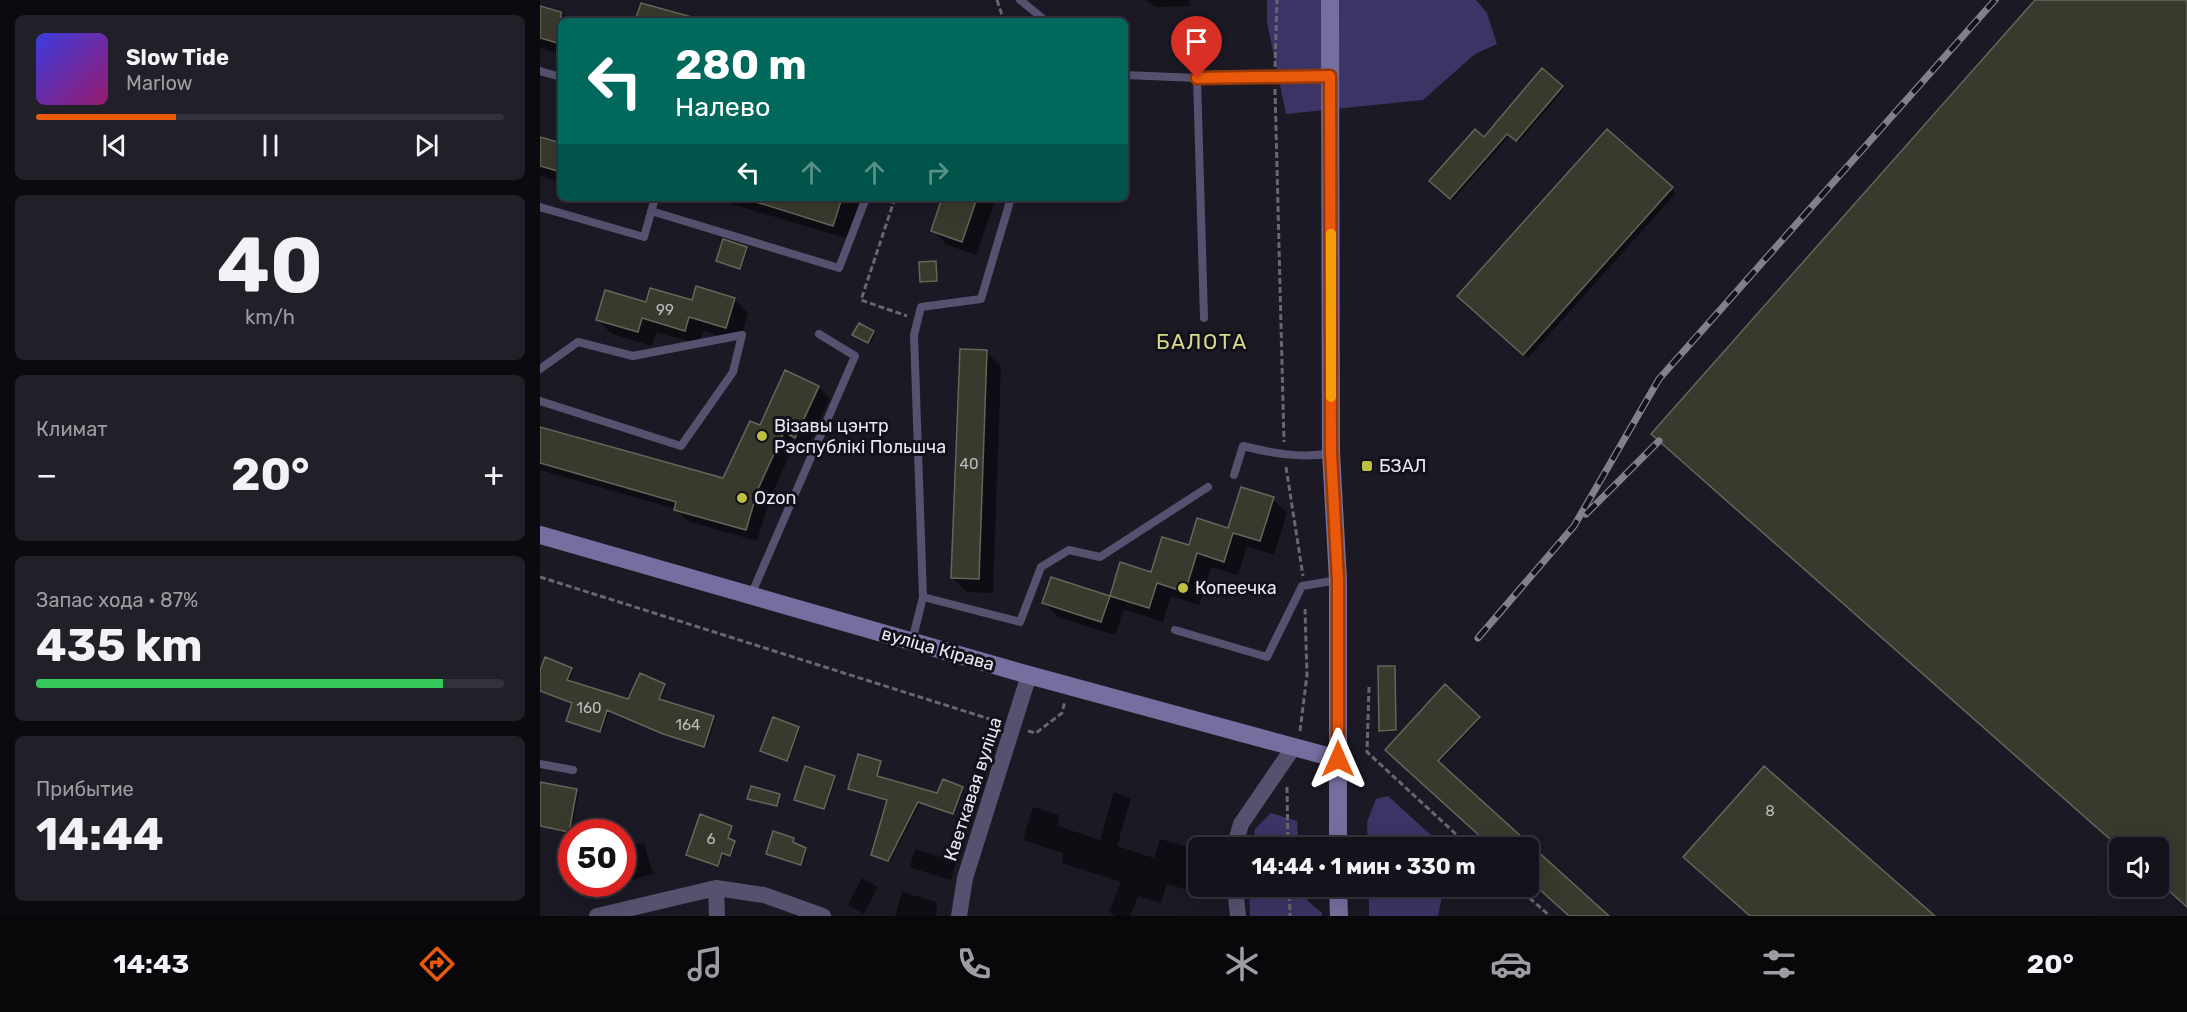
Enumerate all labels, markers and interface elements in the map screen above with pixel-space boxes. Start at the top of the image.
pin [1171,16,1222,78]
icon: arrive [1180,25,1213,58]
text: 280 m [675,40,807,90]
icon: left [576,42,654,120]
text: Slow Tide [126,44,229,71]
text: Marlow [126,71,193,95]
text: Налево [675,91,771,123]
icon: previous [98,129,131,162]
icon: pause [254,129,287,162]
icon: next [410,129,443,162]
icon: left [732,156,765,189]
icon: ahead [795,156,828,189]
icon: ahead [858,156,891,189]
icon: right [921,156,954,189]
text: 40 [217,219,323,312]
house number: 99 [656,301,674,319]
text: km/h [245,305,295,329]
district label: БАЛОТА [1156,329,1248,354]
place label: Візавы цэнтр Рэспублікі Польшча [774,415,946,458]
text: Климат [36,417,108,441]
marker: Візавы цэнтр Рэспублікі Польшча [755,429,769,443]
text: 20° [231,448,310,501]
text: − [36,455,57,494]
text: + [483,455,504,494]
house number: 40 [960,455,978,473]
place label: БЗАЛ [1379,455,1426,477]
marker: БЗАЛ [1360,459,1374,473]
place label: Ozon [754,487,796,509]
marker: Ozon [735,491,749,505]
place label: Копеечка [1195,577,1277,599]
marker: Копеечка [1176,581,1190,595]
text: Запас хода · 87% [36,588,198,612]
text: 435 km [36,619,203,672]
street label: вуліца Кірава [879,622,997,676]
house number: 160 [577,699,602,717]
street label: Кветкавая вуліца [939,714,1007,864]
house number: 164 [676,716,700,734]
position arrow [1306,727,1370,791]
text: Прибытие [36,777,134,801]
house number: 8 [1765,802,1775,820]
text: 14:44 [36,808,164,861]
speed limit sign: 50 [558,819,636,897]
house number: 6 [706,830,716,848]
map controls [2109,837,2169,897]
button: sound [2109,837,2169,897]
text: 14:44 · 1 мин · 330 m [1251,853,1476,880]
icon: directions [416,943,458,985]
icon: music [684,943,726,985]
icon: phone [953,943,995,985]
icon: climate [1221,943,1263,985]
icon: car [1490,943,1532,985]
icon: filters [1758,943,1800,985]
text: 14:43 [113,948,189,980]
text: 20° [2027,948,2074,980]

